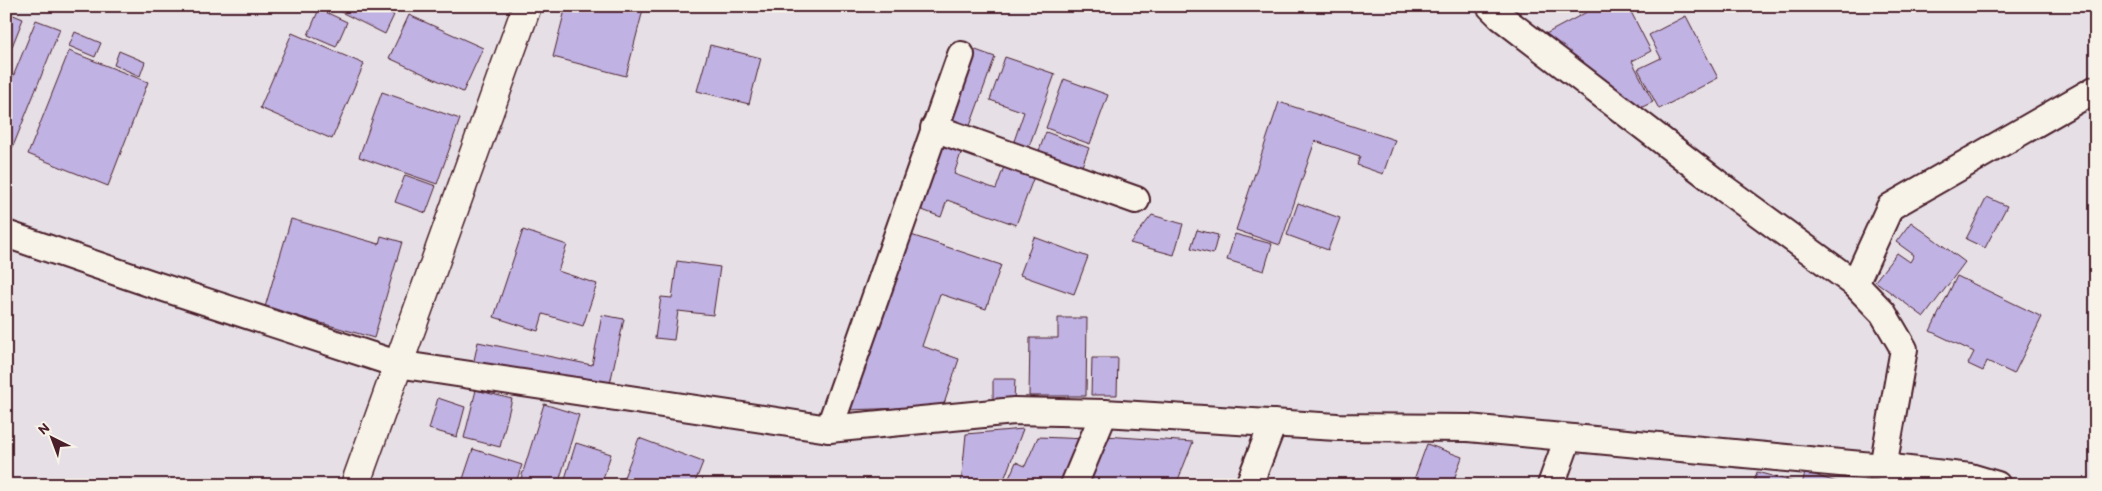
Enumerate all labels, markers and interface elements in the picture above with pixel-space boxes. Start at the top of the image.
north arrow [28,414,78,464]
text: N [34,419,53,438]

